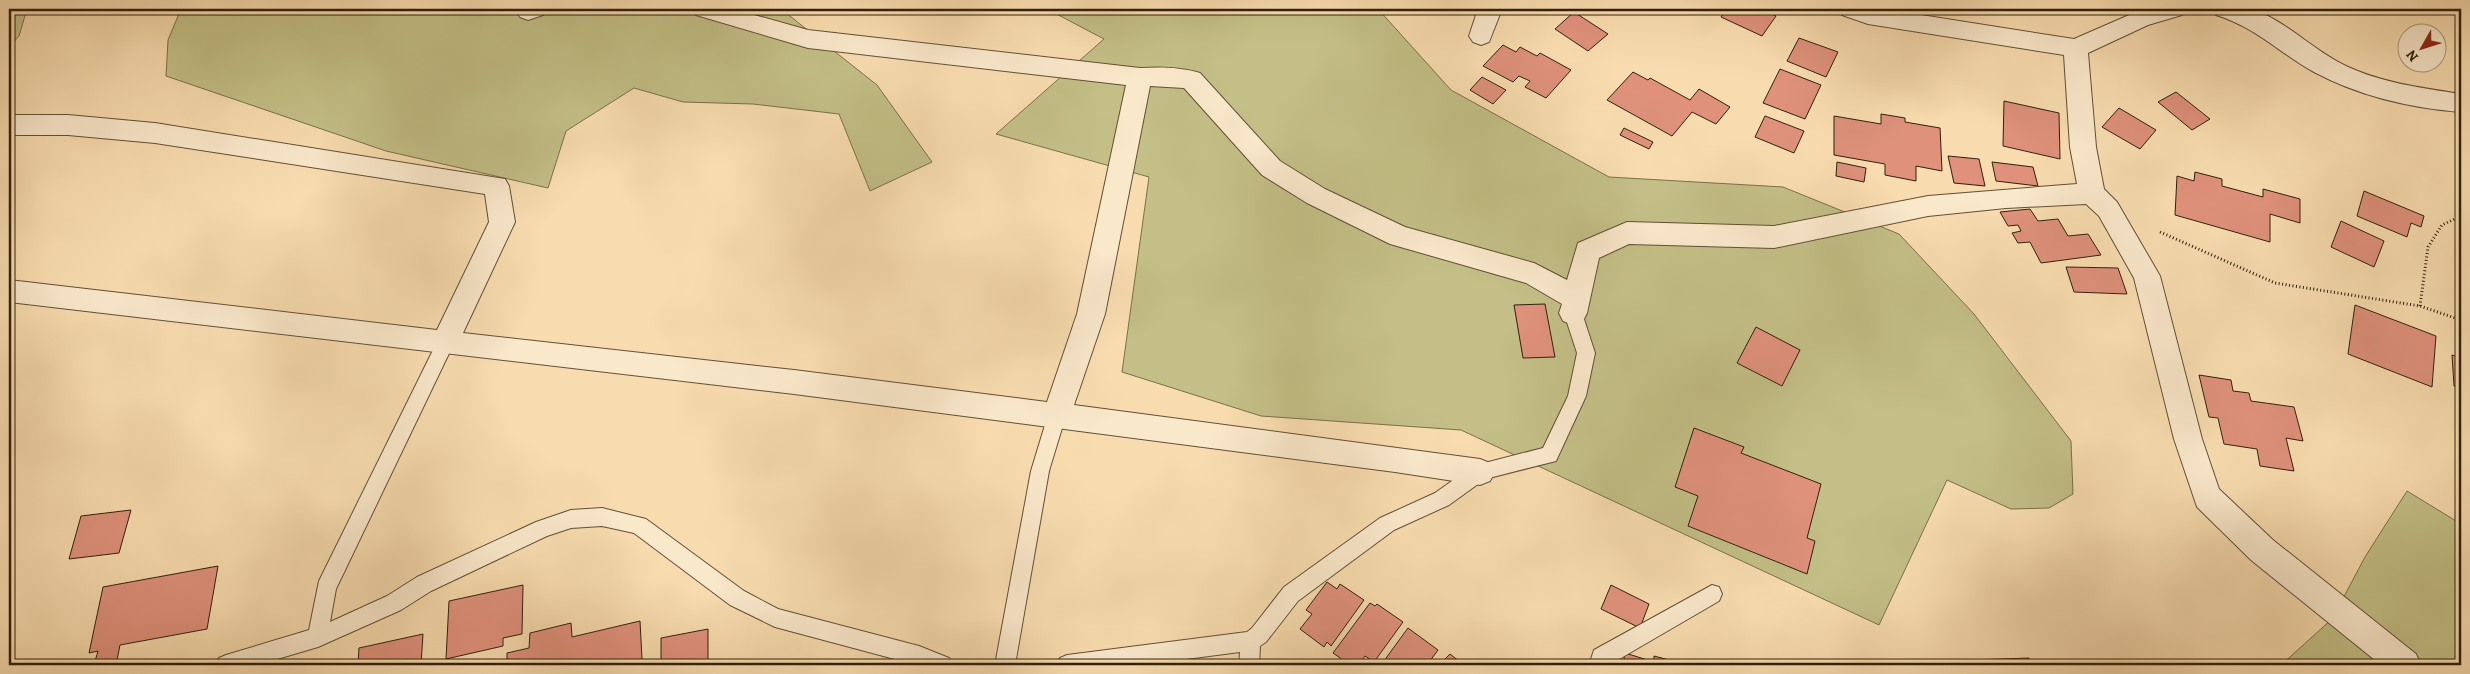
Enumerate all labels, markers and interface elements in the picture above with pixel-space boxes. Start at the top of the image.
north arrow [2398,22,2448,72]
text: N [2402,46,2423,66]

